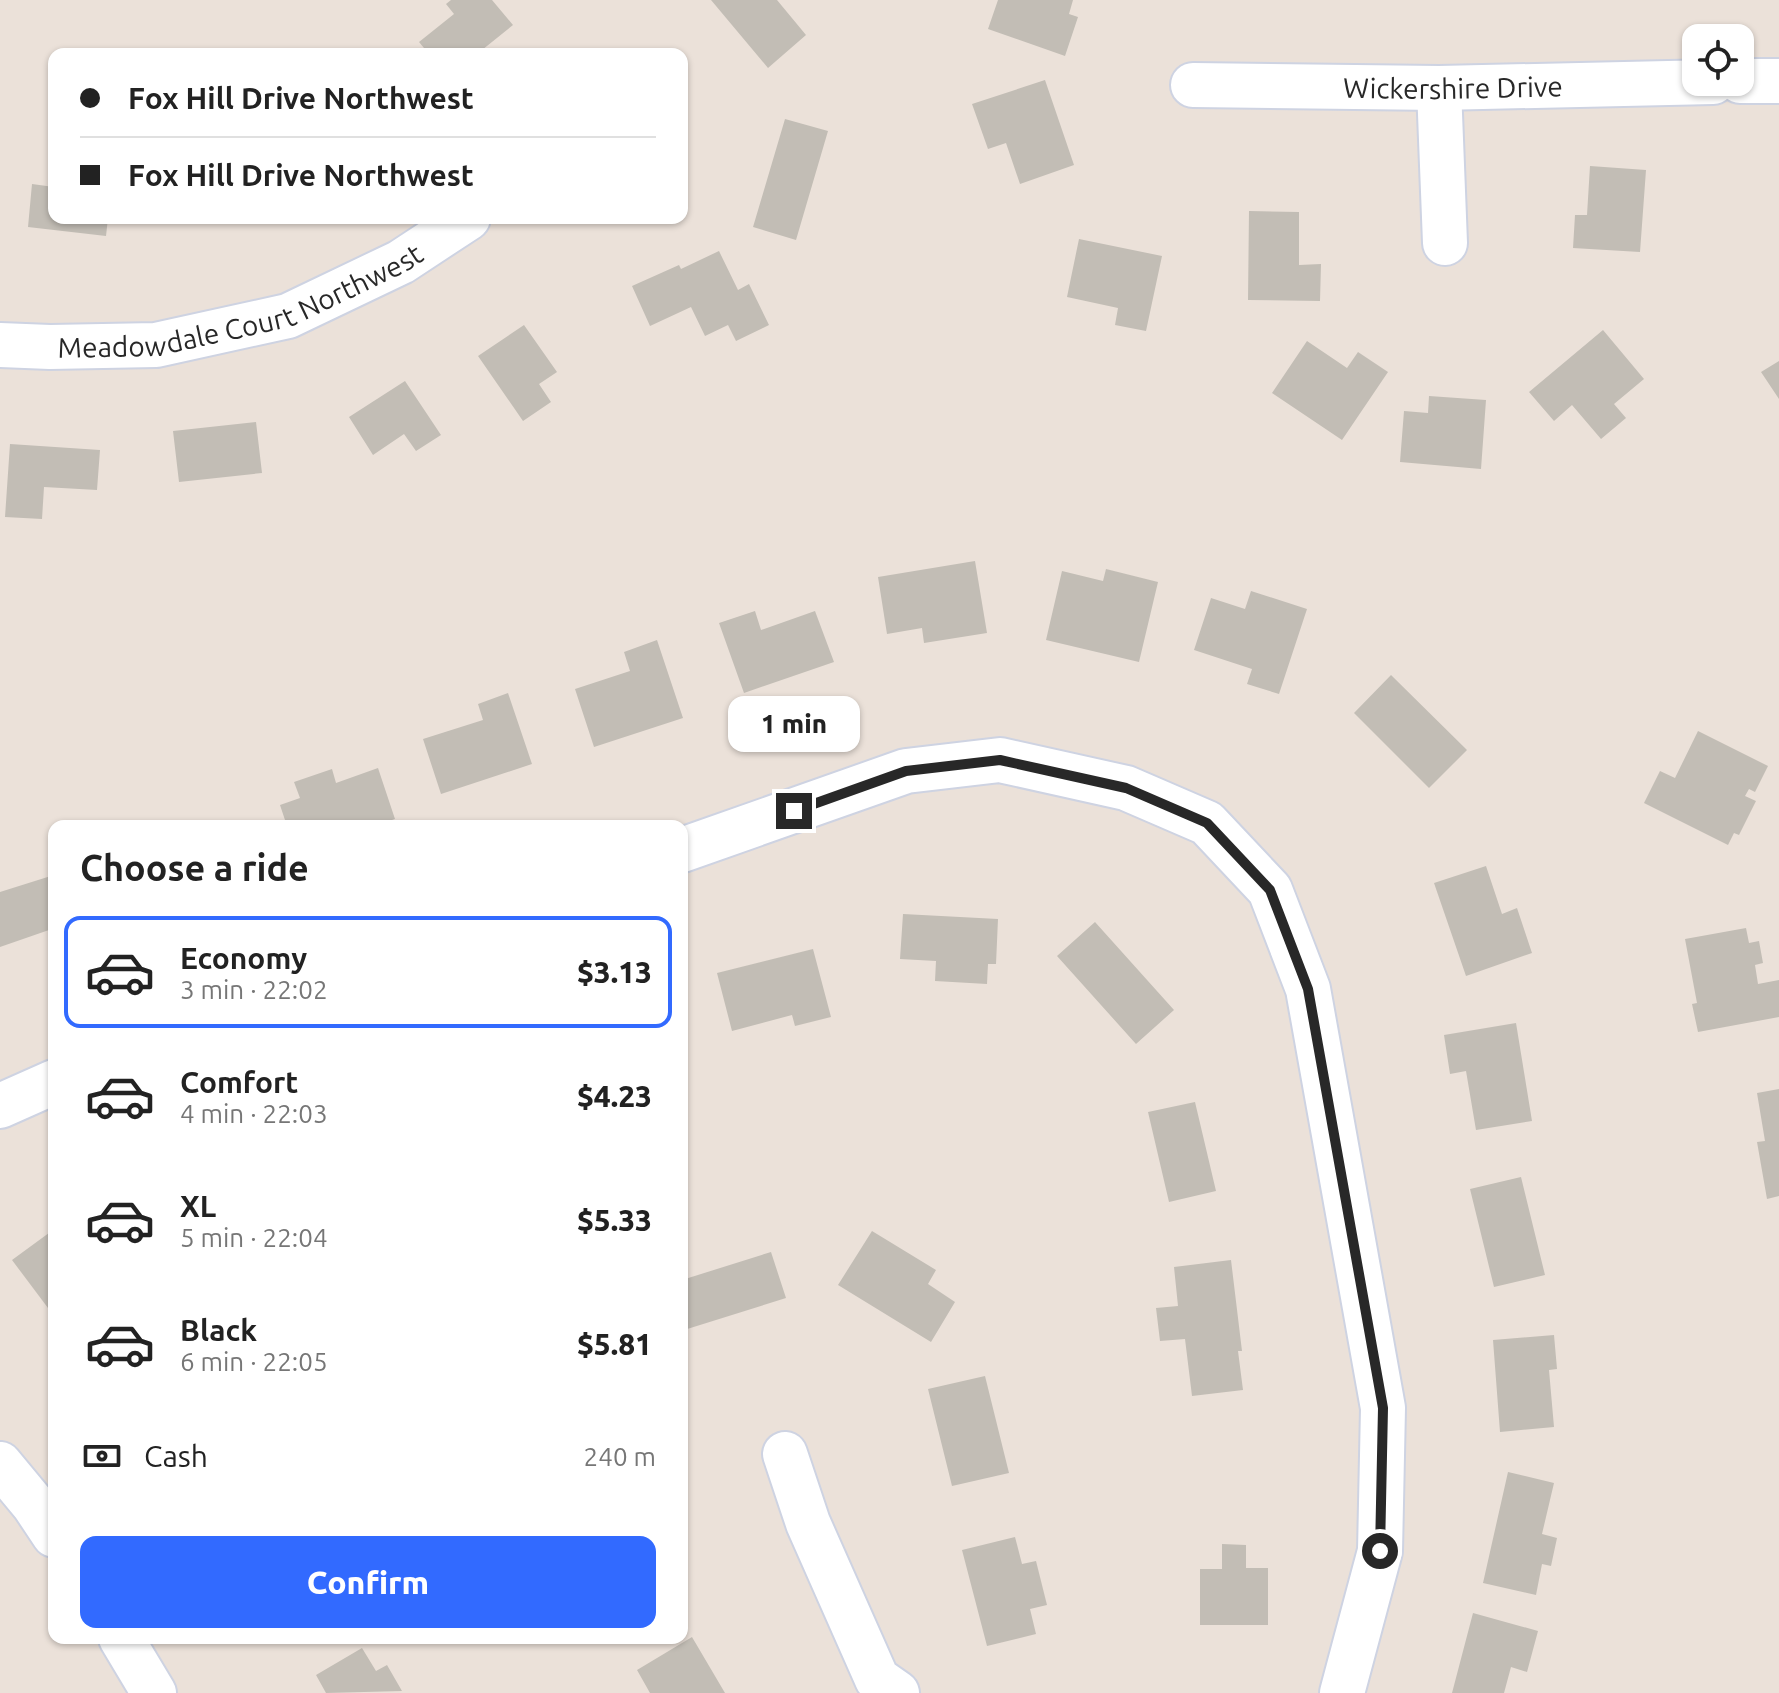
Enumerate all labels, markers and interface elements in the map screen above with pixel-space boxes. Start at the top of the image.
map controls [1682,24,1754,96]
button: locate [1682,24,1754,96]
street label: Wickershire Drive [1343,70,1563,104]
text: Fox Hill Drive Northwest [128,81,474,115]
text: Fox Hill Drive Northwest [128,158,474,192]
street label: Meadowdale Court Northwest [57,237,428,362]
callout: 1 min [728,695,860,751]
text: 1 min [761,709,827,738]
route end [776,793,812,829]
text: Choose a ride [80,847,309,888]
icon: car [84,936,156,1008]
text: Economy [180,941,307,975]
text: $3.13 [577,955,652,989]
text: 3 min · 22:02 [180,975,328,1004]
icon: car [84,1060,156,1132]
text: Comfort [180,1065,298,1099]
text: $4.23 [577,1079,652,1113]
text: 4 min · 22:03 [180,1099,328,1128]
icon: car [84,1184,156,1256]
text: XL [180,1189,216,1223]
text: $5.33 [577,1203,652,1237]
text: 5 min · 22:04 [180,1223,328,1252]
icon: car [84,1308,156,1380]
text: Black [180,1313,257,1347]
text: $5.81 [577,1327,652,1361]
text: 6 min · 22:05 [180,1347,328,1376]
icon: cash [80,1434,124,1478]
text: Cash [144,1439,208,1473]
text: 240 m [584,1442,656,1471]
route start [1362,1533,1398,1569]
button: Confirm [80,1536,656,1628]

